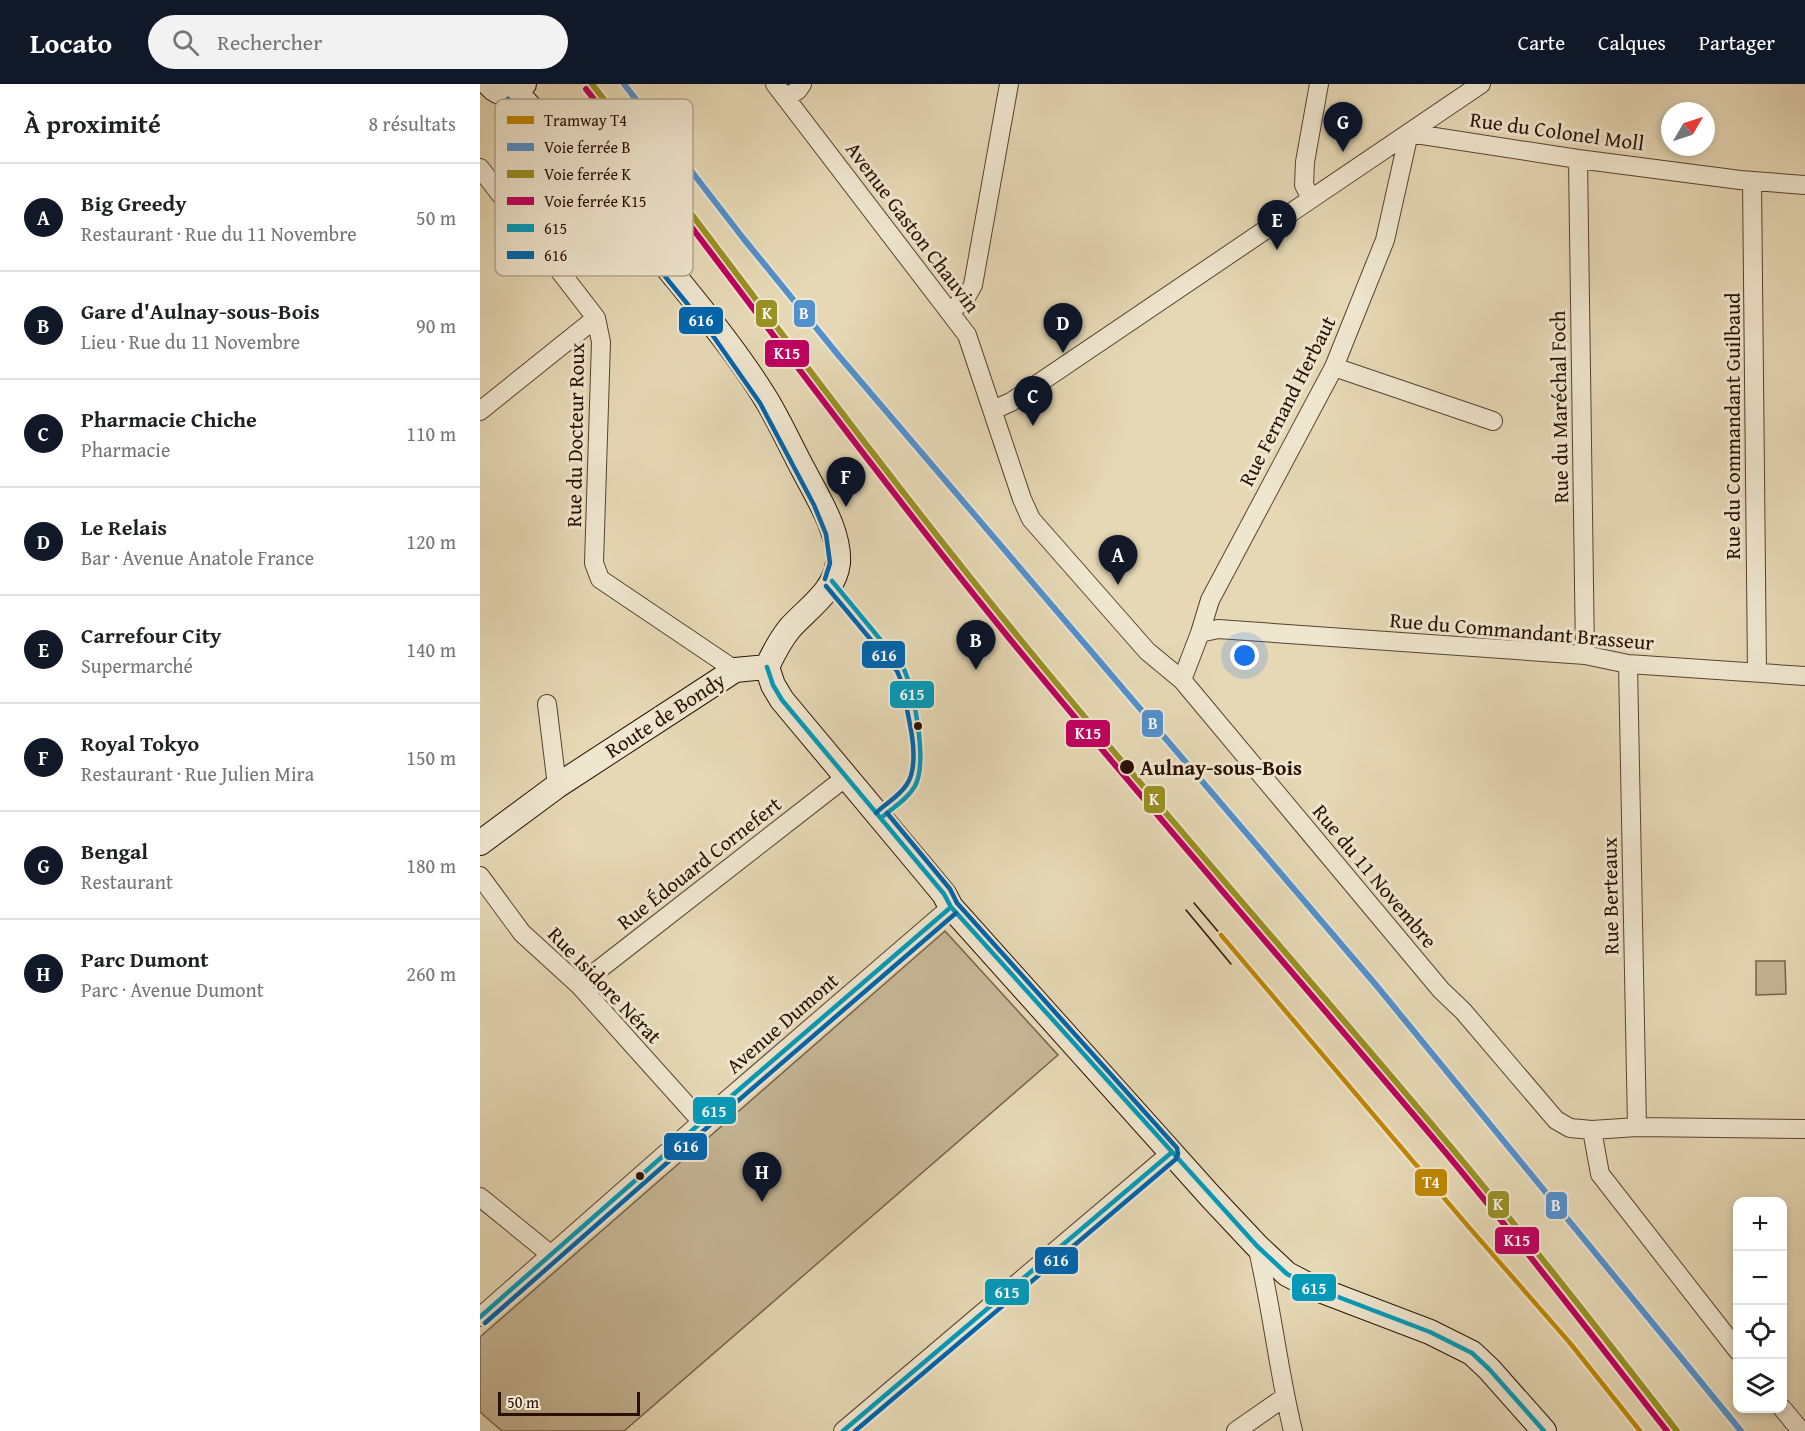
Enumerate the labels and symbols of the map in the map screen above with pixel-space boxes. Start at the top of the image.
legend [495,99,693,276]
north arrow [1661,102,1715,156]
pin: G [1324,103,1362,152]
street label: Rue du Colonel Moll [1468,103,1646,159]
text: Tramway T4 [544,108,627,132]
text: Voie ferrée B [544,135,631,159]
street label: Avenue Gaston Chauvin [838,135,988,319]
text: Voie ferrée K [544,162,632,186]
text: Voie ferrée K15 [544,189,646,213]
pin: E [1258,200,1296,250]
text: 615 [544,216,567,240]
text: 616 [544,243,567,267]
street label: Rue du Commandant Guilbaud [1717,292,1748,560]
line badge: K [755,299,778,328]
line badge: B [793,299,816,328]
text: K [762,301,773,325]
text: B [799,301,809,325]
pin: D [1044,304,1082,353]
line badge: 616 [678,306,724,335]
text: 616 [689,308,713,332]
street label: Rue Fernand Herbaut [1231,310,1344,491]
street label: Rue du Maréchal Foch [1542,310,1576,504]
line badge: K15 [764,339,810,368]
text: K15 [774,341,800,365]
street label: Rue du Docteur Roux [558,342,592,528]
pin: C [1014,376,1052,426]
pin: F [826,458,866,507]
pin: A [1098,536,1138,585]
street label: Rue du Commandant Brasseur [1389,604,1656,658]
pin: B [956,620,996,670]
line badge: 616 [861,640,906,669]
your location [1230,641,1259,670]
text: 616 [872,643,896,667]
street label: Route de Bondy [599,664,732,766]
line badge: 615 [889,680,935,709]
text: 615 [900,682,924,706]
line badge: B [1141,709,1164,738]
text: B [1148,711,1158,735]
line badge: K15 [1065,719,1111,748]
unlabelled marker [912,720,924,732]
text: K15 [1075,721,1101,745]
place label: Aulnay-sous-Bois [1140,752,1302,783]
marker: Aulnay-sous-Bois [1118,758,1136,776]
line badge: K [1143,785,1166,814]
text: K [1149,787,1160,811]
street label: Rue Édouard Cornefert [610,789,788,937]
street label: Rue du 11 Novembre [1305,797,1445,955]
street label: Rue Berteaux [1593,837,1627,955]
street label: Rue Isidore Nérat [541,919,670,1051]
street label: Avenue Dumont [719,965,846,1081]
line badge: 615 [692,1096,737,1125]
text: 615 [702,1099,726,1123]
line badge: 616 [663,1132,708,1161]
text: 616 [674,1134,698,1158]
pin: H [742,1152,782,1202]
line badge: T4 [1414,1168,1448,1197]
unlabelled marker [634,1170,646,1182]
text: T4 [1422,1170,1440,1194]
line badge: K [1487,1190,1510,1219]
line badge: B [1545,1191,1568,1220]
text: K [1493,1192,1504,1216]
text: B [1551,1193,1561,1217]
line badge: K15 [1494,1226,1540,1255]
text: K15 [1504,1228,1530,1252]
line badge: 616 [1034,1246,1079,1275]
text: 616 [1044,1248,1068,1272]
line badge: 615 [1291,1273,1337,1302]
text: 615 [1302,1276,1326,1300]
line badge: 615 [984,1278,1030,1306]
text: 615 [995,1280,1019,1304]
scale bar [498,1389,640,1416]

